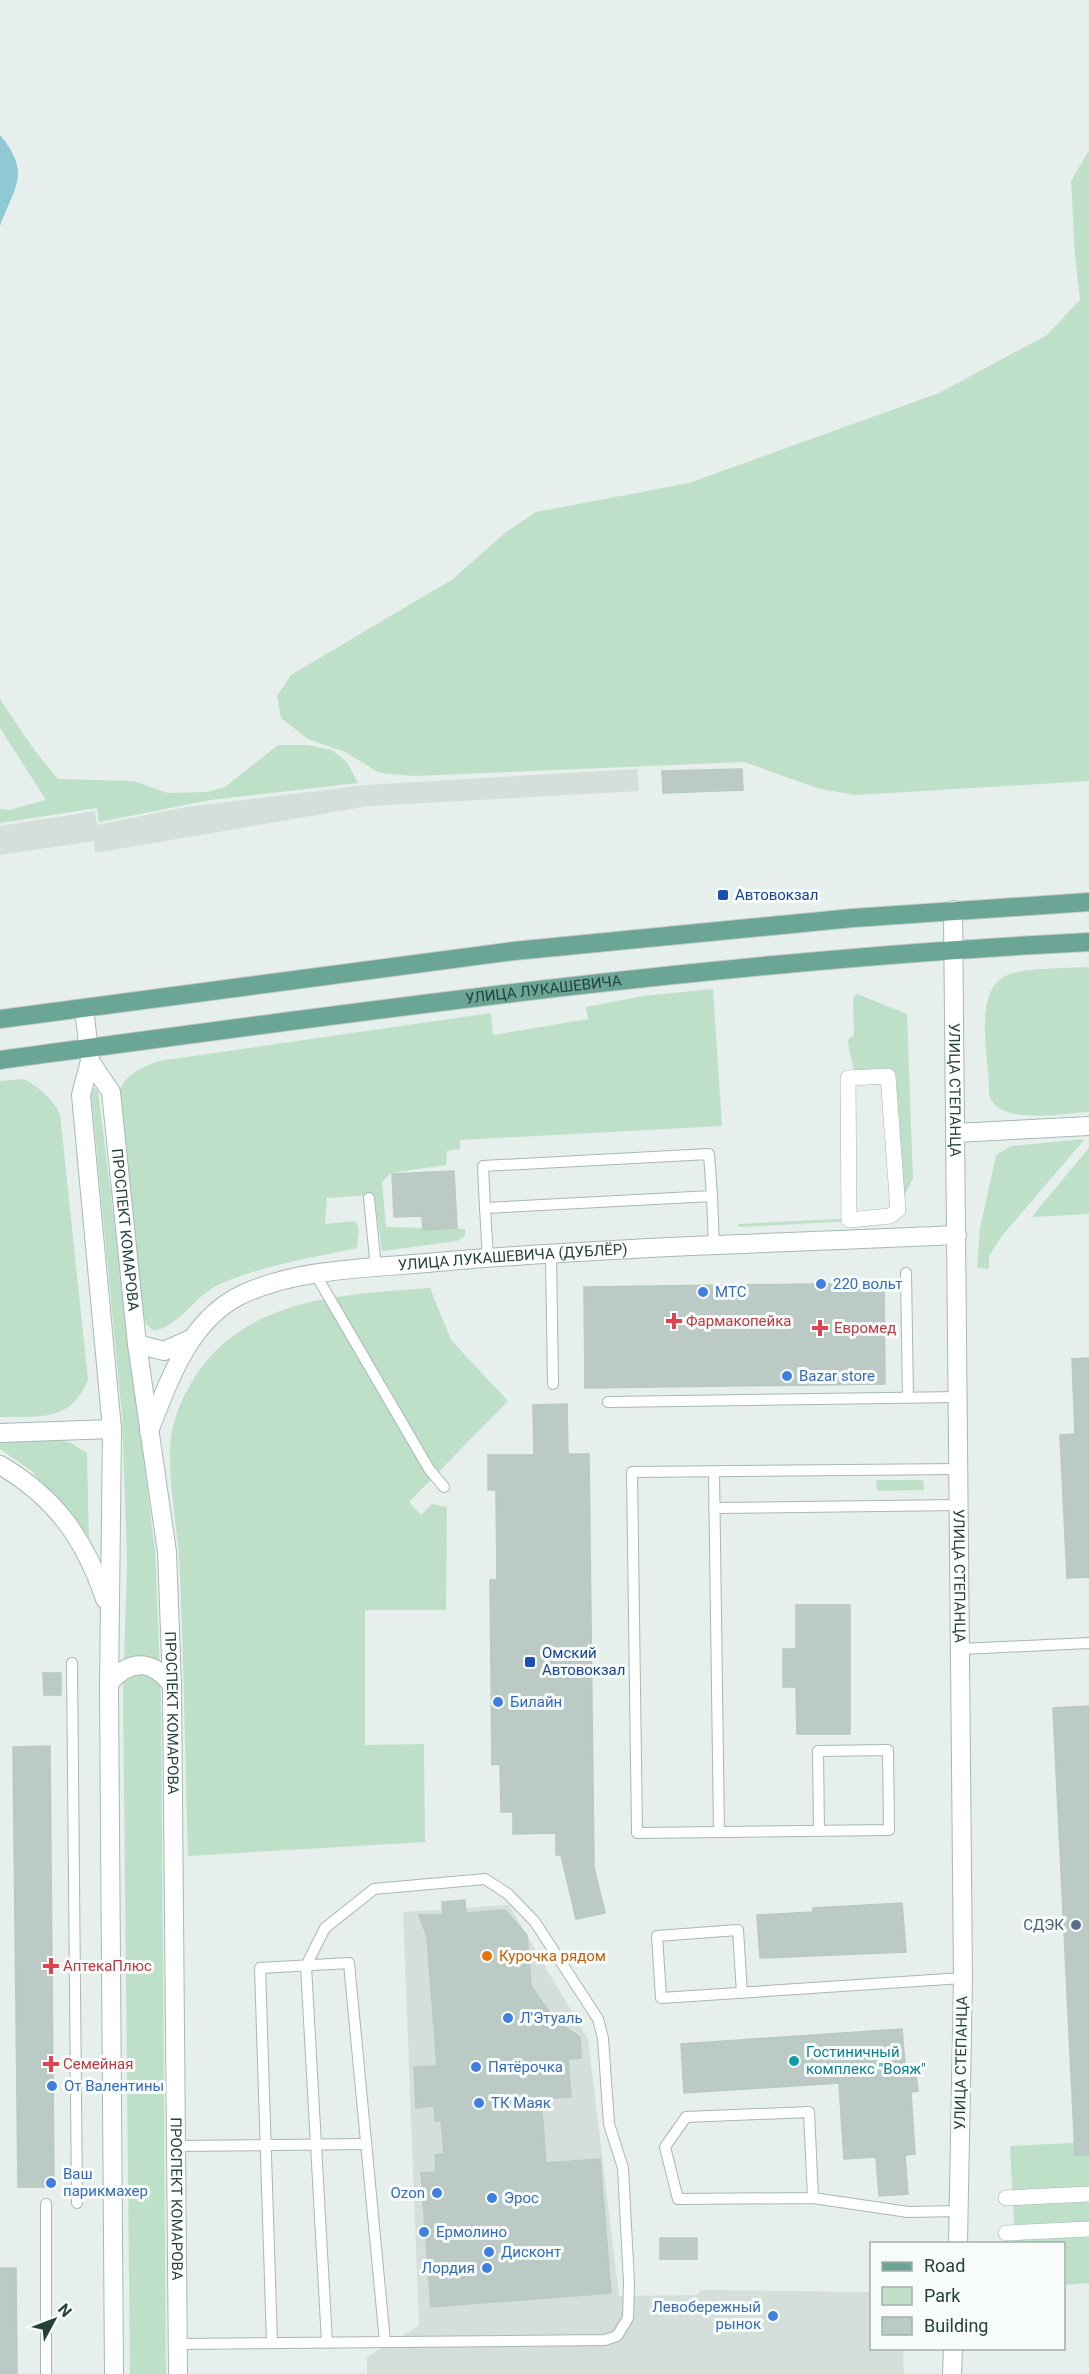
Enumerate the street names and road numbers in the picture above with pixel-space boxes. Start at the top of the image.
street label: УЛИЦА ЛУКАШЕВИЧА [464,972,623,1008]
street label: УЛИЦА СТЕПАНЦА [945,1023,964,1157]
street label: ПРОСПЕКТ КОМАРОВА [108,1148,143,1312]
street label: УЛИЦА ЛУКАШЕВИЧА (ДУБЛЁР) [397,1240,628,1274]
street label: УЛИЦА СТЕПАНЦА [950,1509,969,1643]
street label: ПРОСПЕКТ КОМАРОВА [161,1631,182,1795]
street label: УЛИЦА СТЕПАНЦА [951,1996,971,2130]
street label: ПРОСПЕКТ КОМАРОВА [167,2117,186,2281]

